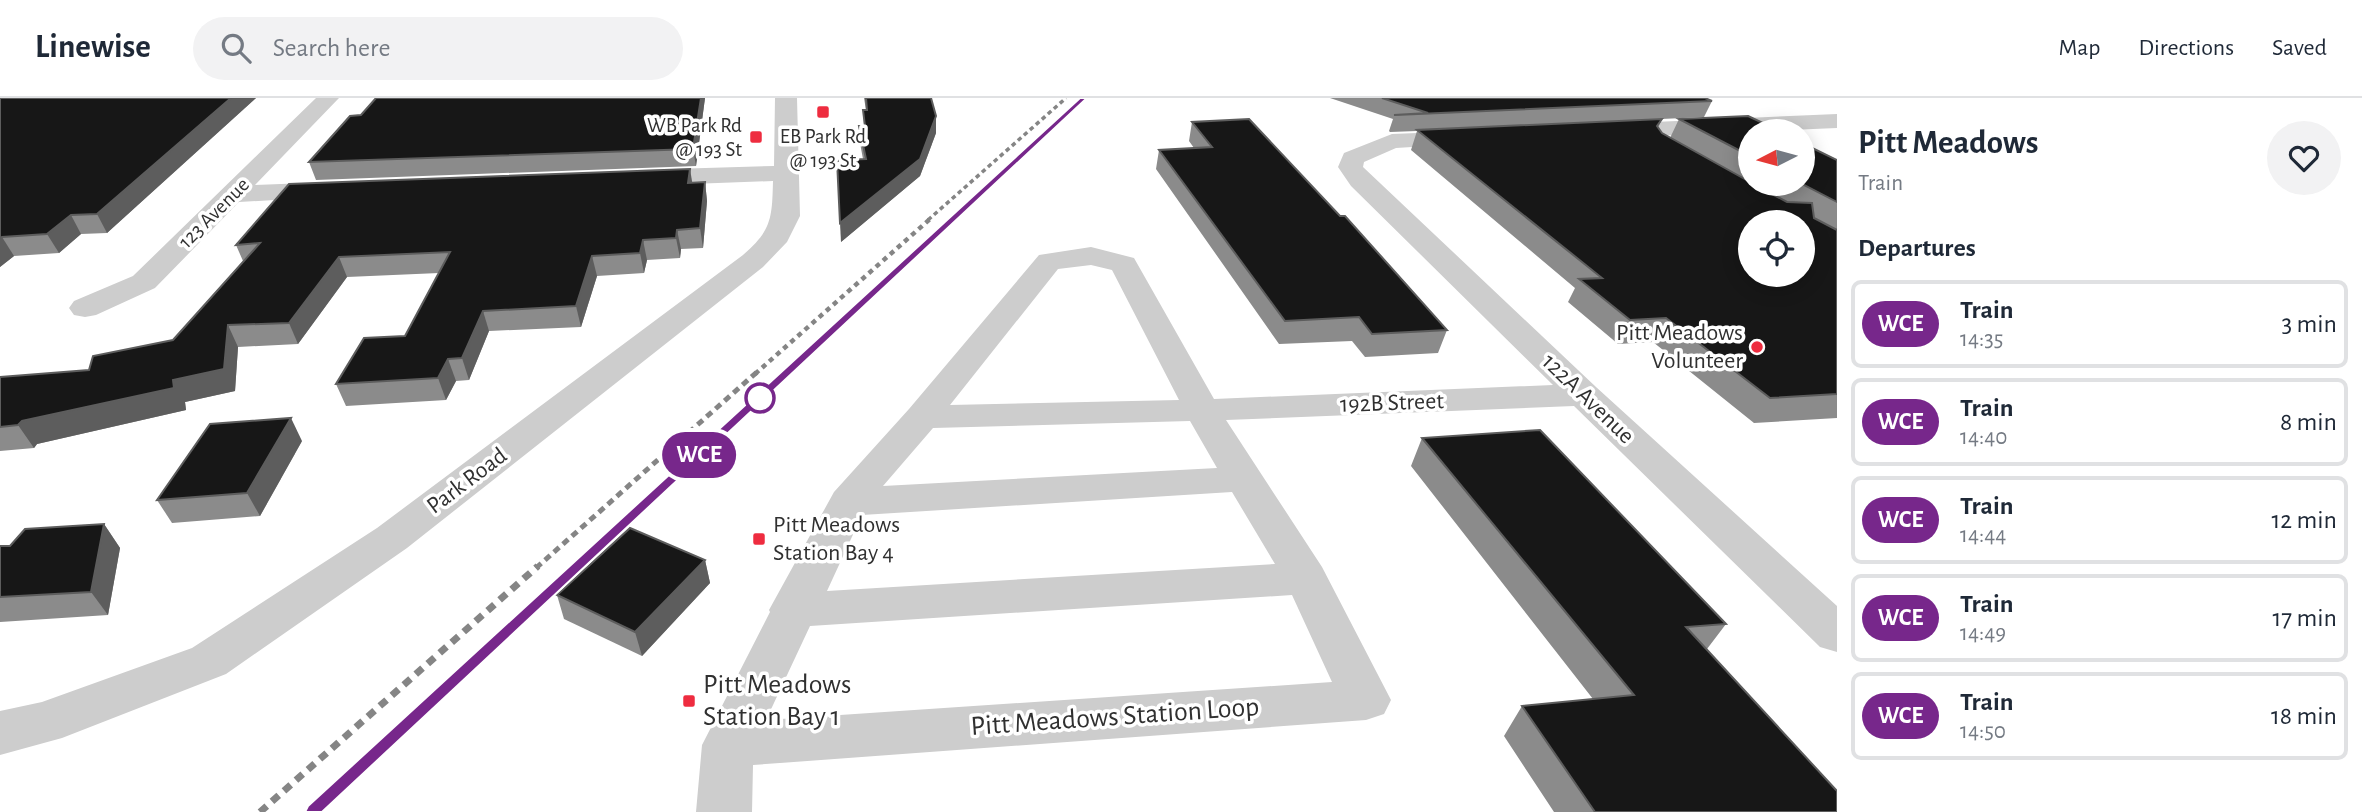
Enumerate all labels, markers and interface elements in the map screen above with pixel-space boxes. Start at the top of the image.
search box [193,17,683,80]
icon: search [217,29,255,67]
text: Linewise [35,31,151,64]
text: Search here [273,35,390,61]
text: Map [2058,36,2100,60]
text: Directions [2138,36,2234,60]
text: Saved [2272,36,2327,60]
marker: EB Park Rd @ 193 St [815,104,831,120]
place label: WB Park Rd @ 193 St [647,115,742,160]
north arrow [1738,119,1815,196]
map controls [1738,119,1815,287]
button: heart [2267,121,2341,195]
place label: EB Park Rd @ 193 St [780,126,866,171]
text: Pitt Meadows [1858,127,2038,160]
marker: WB Park Rd @ 193 St [748,129,764,145]
text: Train [1858,172,1903,195]
street label: 123 Avenue [175,174,253,252]
button: locate [1738,210,1815,287]
text: Departures [1858,235,1976,261]
text: Train [1960,297,2013,323]
text: 3 min [2281,311,2337,337]
text: WCE [1878,312,1923,336]
place label: Pitt Meadows Volunteer [1616,321,1743,373]
text: 14:35 [1960,328,2003,351]
marker: Pitt Meadows Volunteer [1749,339,1765,355]
street label: 122A Avenue [1537,349,1639,449]
unlabelled marker [745,383,775,413]
street label: 192B Street [1340,389,1445,417]
text: Train [1960,395,2013,421]
text: 8 min [2280,409,2337,435]
text: WCE [1878,410,1923,434]
text: 14:40 [1960,426,2007,449]
line badge: WCE [659,432,739,478]
street label: Park Road [423,443,511,519]
text: WCE [676,443,722,467]
text: Train [1960,493,2013,519]
text: 12 min [2271,507,2337,533]
text: WCE [1878,508,1923,532]
place label: Pitt Meadows Station Bay 4 [773,513,900,565]
text: 14:44 [1960,524,2006,547]
marker: Pitt Meadows Station Bay 4 [751,531,767,547]
text: Train [1960,591,2013,617]
text: 17 min [2272,605,2337,631]
text: WCE [1878,606,1923,630]
text: 14:49 [1960,622,2006,645]
place label: Pitt Meadows Station Bay 1 [703,671,851,731]
text: Train [1960,689,2013,715]
marker: Pitt Meadows Station Bay 1 [681,693,697,709]
street label: Pitt Meadows Station Loop [970,693,1260,741]
text: 18 min [2271,703,2337,729]
text: WCE [1878,704,1923,728]
text: 14:50 [1960,720,2006,743]

